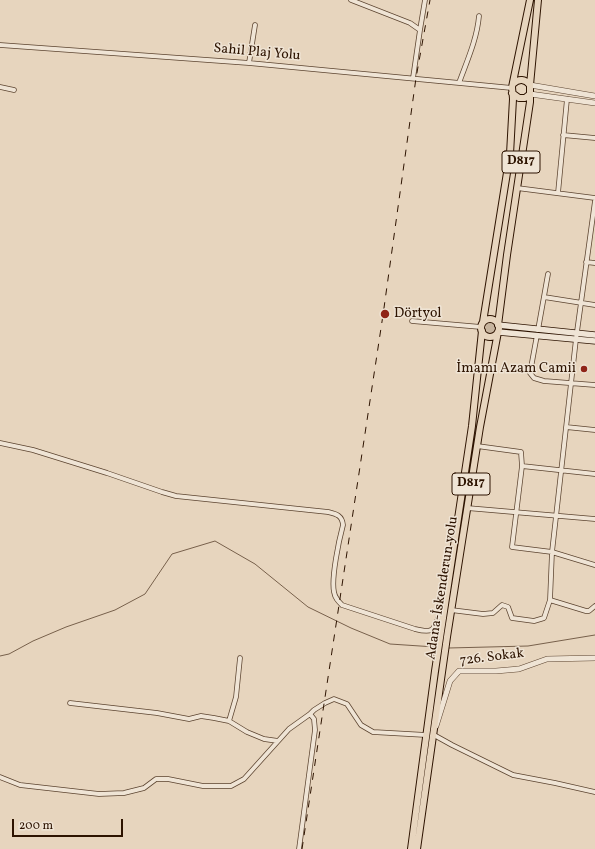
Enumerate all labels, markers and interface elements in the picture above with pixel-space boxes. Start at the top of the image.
street label: Sahil Plaj Yolu [213,41,301,65]
road number: D817 [502,151,540,173]
place label: Dörtyol [394,306,441,322]
marker: Dörtyol [379,308,391,320]
place label: İmamı Azam Camii [456,361,576,377]
marker: İmamı Azam Camii [579,364,589,374]
road number: D817 [452,473,490,495]
street label: Adana-İskenderun yolu [423,515,463,661]
street label: 726. Sokak [459,646,525,670]
scale bar [14,811,125,837]
text: 200 m [19,818,53,834]

